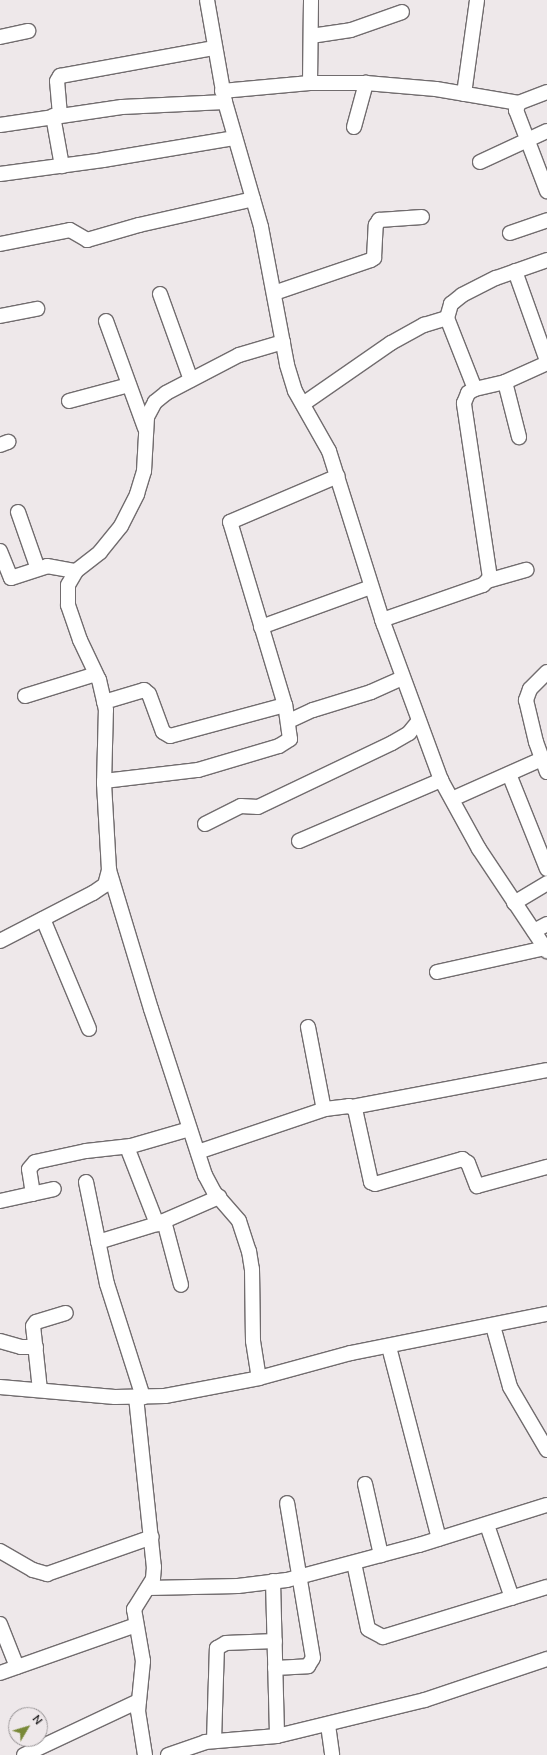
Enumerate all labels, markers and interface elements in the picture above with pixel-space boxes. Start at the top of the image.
north arrow [8,1707,48,1747]
text: N [29,1712,46,1728]

